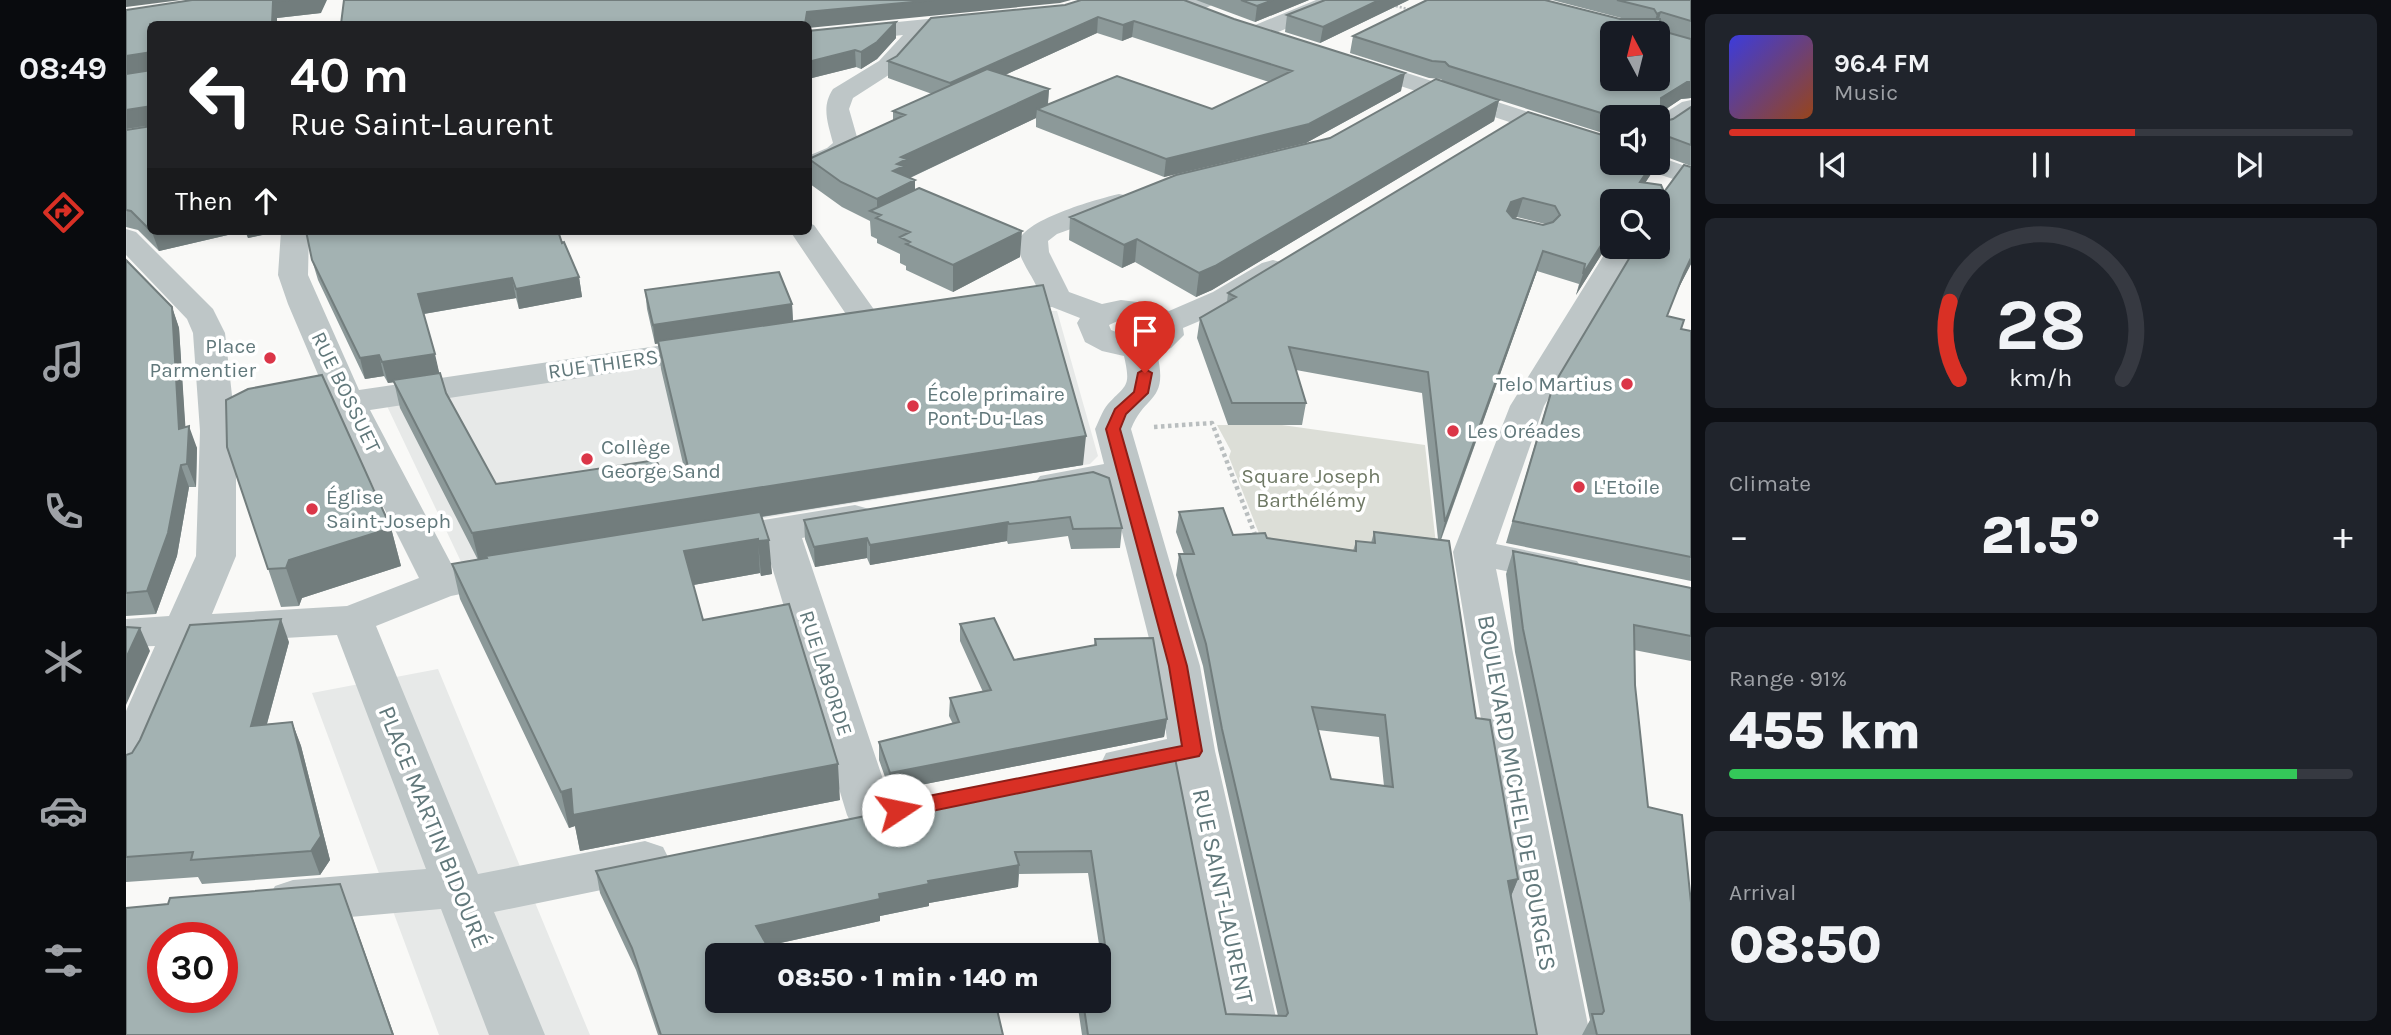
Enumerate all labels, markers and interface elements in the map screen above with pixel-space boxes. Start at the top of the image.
north arrow [1600,21,1670,91]
map controls [1600,21,1670,259]
text: 40 m [290,47,409,104]
text: 96.4 FM [1834,48,1930,79]
icon: left [175,49,266,140]
text: 08:49 [19,50,107,87]
text: Music [1834,79,1898,106]
button: sound [1600,105,1670,175]
text: Rue Saint-Laurent [290,106,553,143]
icon: previous [1814,146,1852,184]
icon: pause [2022,146,2060,184]
icon: next [2230,146,2268,184]
icon: ahead [247,182,285,220]
text: Then [175,186,233,217]
icon: directions [39,188,88,237]
button: search [1600,189,1670,259]
text: 28 [1995,283,2087,368]
pin [1115,301,1175,373]
icon: arrive [1126,312,1164,350]
street label: RUE BOSSUET [306,328,386,457]
place label: Place Parmentier [150,334,256,382]
icon: music [39,337,88,386]
street label: RUE THIERS [546,344,660,384]
marker: Place Parmentier [262,350,278,366]
text: km/h [2009,363,2073,392]
place label: Telo Martius [1496,372,1613,396]
marker: Telo Martius [1619,376,1635,392]
place label: École primaire Pont-Du-Las [927,382,1065,430]
marker: École primaire Pont-Du-Las [905,398,921,414]
place label: Les Oréades [1467,419,1581,443]
marker: Les Oréades [1445,423,1461,439]
place label: Collège George Sand [601,435,721,483]
marker: Collège George Sand [579,451,595,467]
park label: Square Joseph Barthélémy [1241,464,1381,512]
text: Climate [1729,470,1811,497]
place label: L'Etoile [1593,475,1660,499]
marker: L'Etoile [1571,479,1587,495]
place label: Église Saint-Joseph [326,485,451,533]
icon: phone [39,487,88,536]
marker: Église Saint-Joseph [304,501,320,517]
text: 21.5° [1981,505,2101,566]
text: − [1729,514,1749,559]
text: + [2333,514,2353,559]
street label: RUE LABORDE [794,607,858,739]
street label: BOULEVARD MICHEL DE BOURGES [1472,613,1562,973]
icon: climate [39,637,88,686]
text: Range · 91% [1729,665,1847,692]
text: 455 km [1729,700,1921,761]
street label: PLACE MARTIN BIDOURÉ [373,701,496,952]
position arrow [861,773,935,847]
icon: car [39,786,88,835]
street label: RUE SAINT-LAURENT [1187,786,1259,1006]
text: Arrival [1729,879,1796,906]
text: 08:50 [1729,914,1882,975]
speed limit sign: 30 [147,922,238,1013]
icon: filters [39,936,88,985]
text: 08:50 · 1 min · 140 m [777,962,1039,993]

